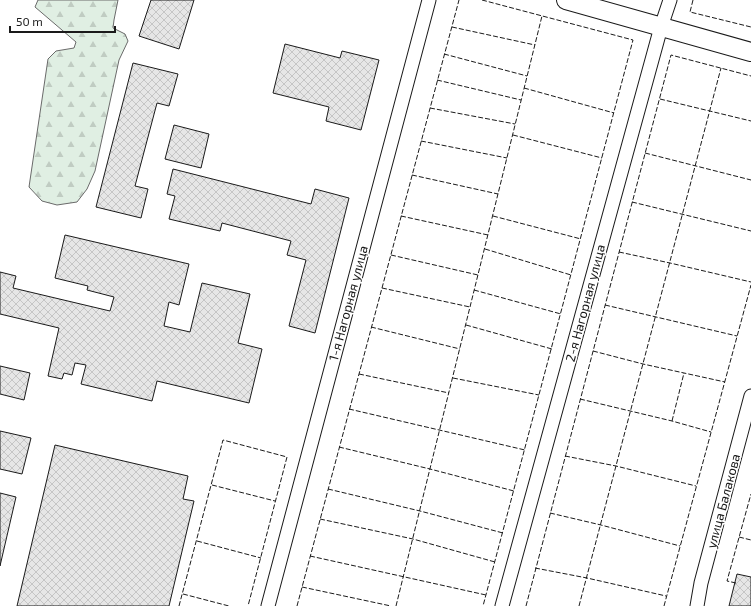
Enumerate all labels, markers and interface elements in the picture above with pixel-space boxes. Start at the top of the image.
scale bar [10,8,115,34]
text: 50 m [16,14,43,28]
street label: 2-я Нагорная улица [562,243,608,363]
street label: 1-я Нагорная улица [325,244,371,362]
street label: улица Балакова [703,452,743,550]

